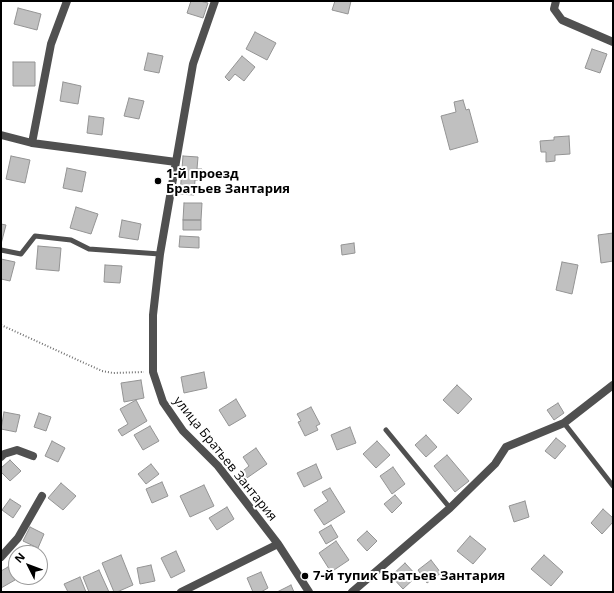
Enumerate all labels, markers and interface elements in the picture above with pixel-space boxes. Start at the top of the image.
place label: 1-й проезд Братьев Зантария [166,166,290,197]
marker: 1-й проезд Братьев Зантария [153,176,163,186]
street label: улица Братьев Зантария [170,394,280,524]
north arrow [8,545,48,585]
text: N [11,549,28,566]
place label: 7-й тупик Братьев Зантария [313,568,505,584]
marker: 7-й тупик Братьев Зантария [300,571,310,581]

